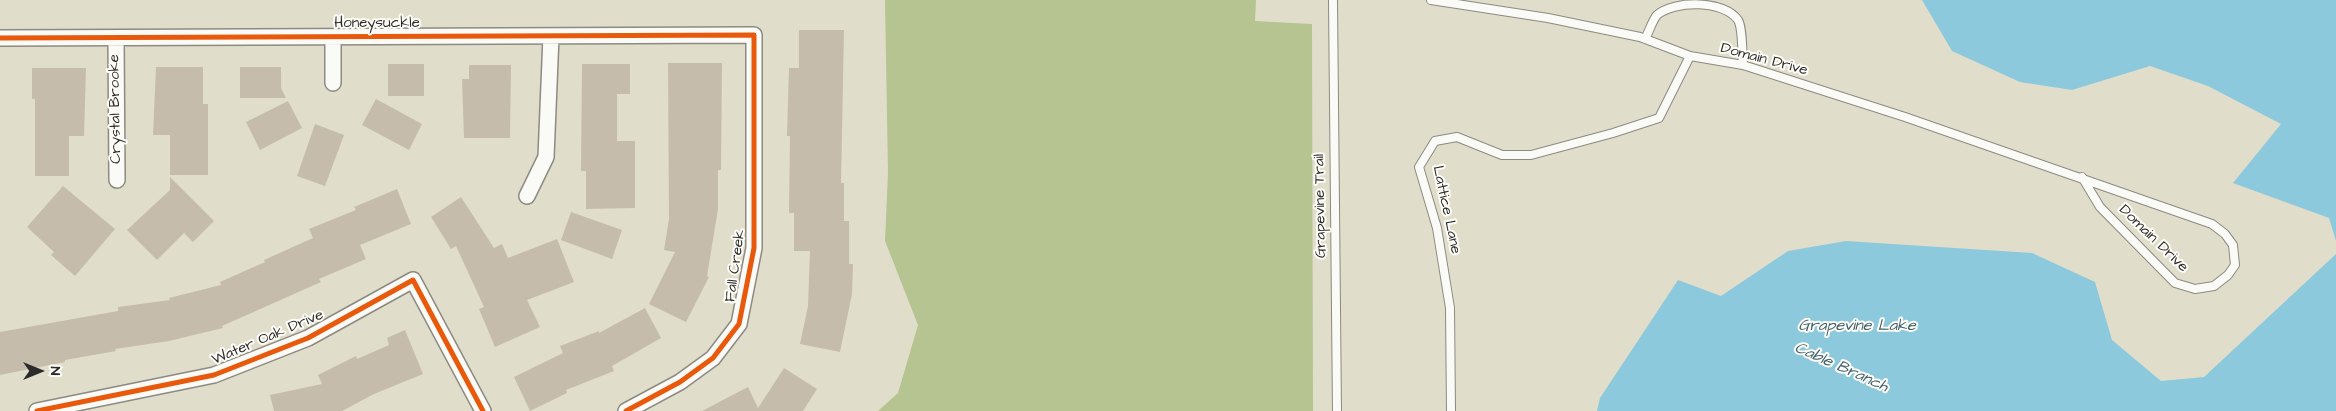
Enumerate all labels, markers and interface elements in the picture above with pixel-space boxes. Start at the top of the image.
street label: Honeysuckle [334,15,420,33]
street label: Domain Drive [1718,40,1810,80]
street label: Crystal Brooke [106,54,126,164]
street label: Grapevine Trail [1311,154,1331,258]
street label: Lattice Lane [1428,164,1464,256]
street label: Domain Drive [2115,201,2191,277]
street label: Fall Creek [722,229,750,303]
street label: Water Oak Drive [210,306,326,370]
water label: Grapevine Lake [1798,317,1916,337]
water label: Cable Branch [1791,339,1891,397]
north arrow [15,346,65,396]
text: N [45,367,65,375]

